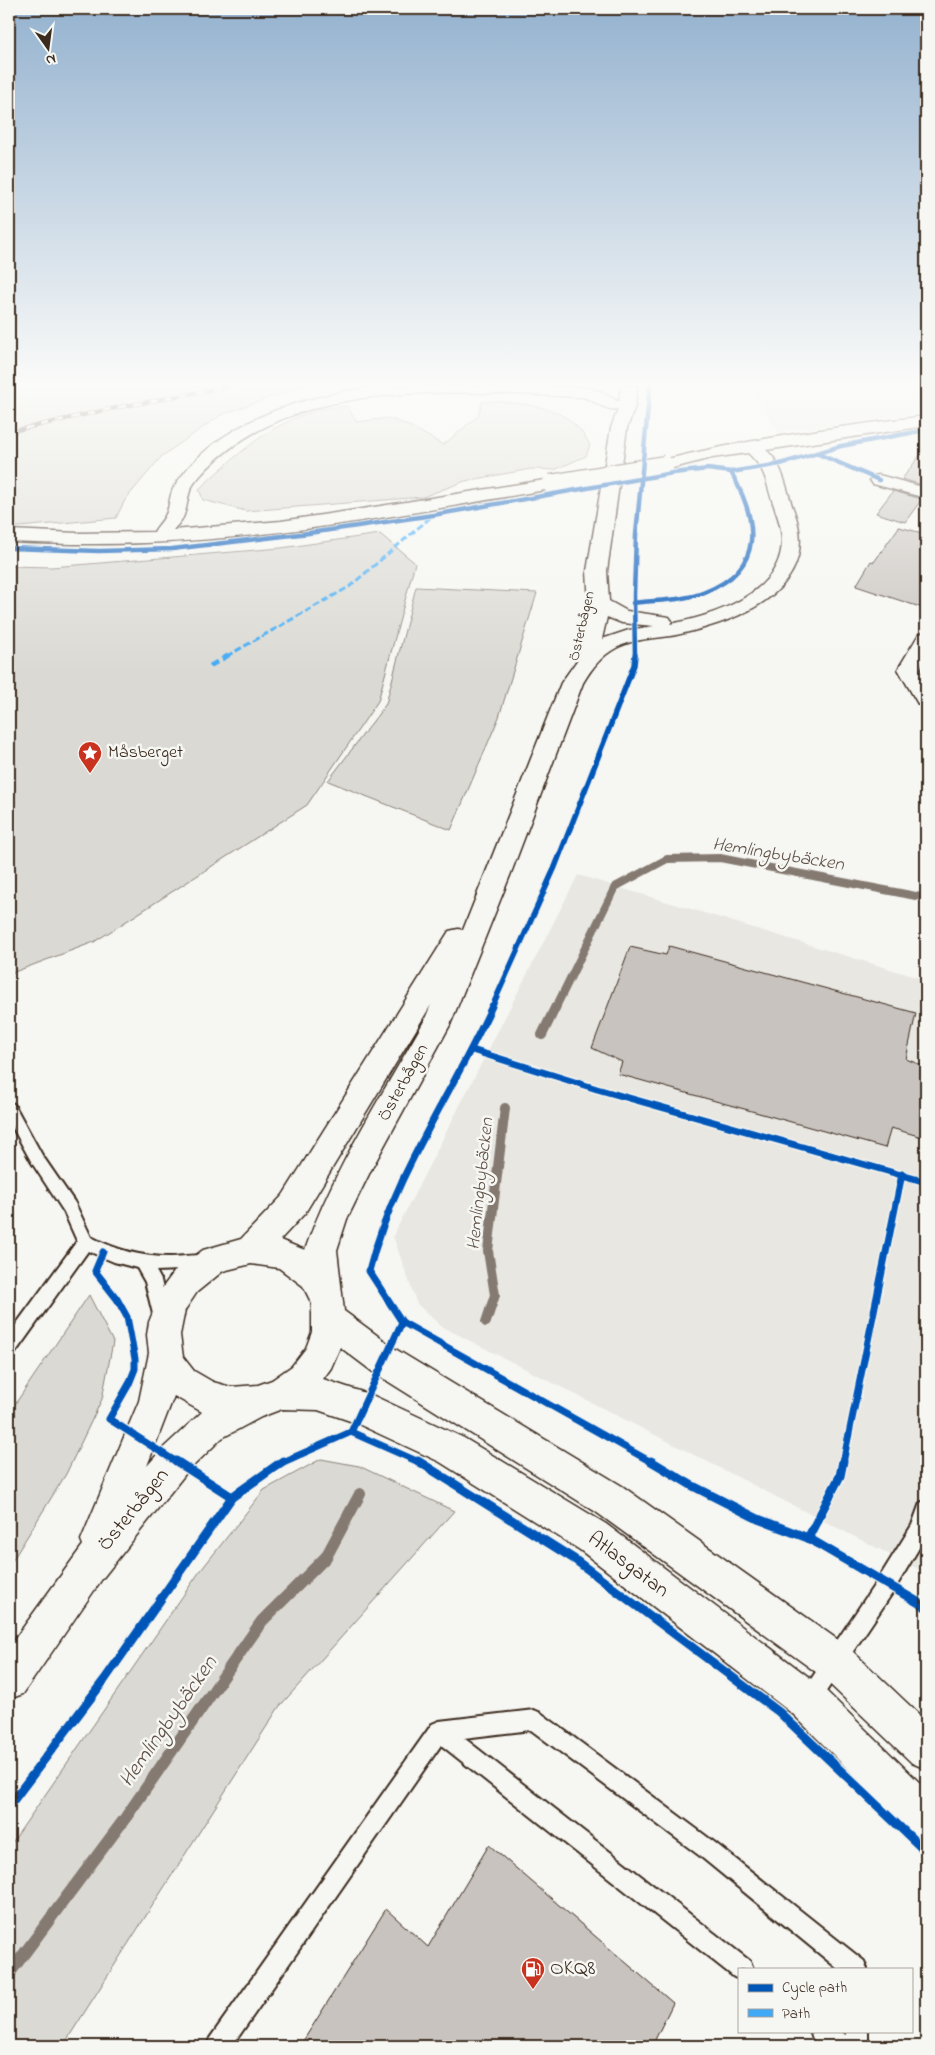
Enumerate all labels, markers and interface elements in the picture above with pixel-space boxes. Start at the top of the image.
north arrow [22,22,72,72]
text: N [44,48,58,70]
street label: Österbågen [563,589,602,663]
place icon: Måsberget [77,740,103,774]
place label: Måsberget [108,740,183,767]
water label: Hemlingbybäcken [710,831,846,880]
street label: Österbågen [372,1039,437,1127]
water label: Hemlingbybäcken [461,1116,502,1252]
street label: Österbågen [91,1462,178,1559]
street label: Atlasgatan [580,1524,675,1607]
water label: Hemlingbybäcken [112,1649,227,1794]
place label: OKQ8 [550,1954,595,1984]
fuel station icon: OKQ8 [520,1956,546,1990]
legend [738,1968,912,2032]
text: Cycle path [782,1977,847,2000]
text: Path [782,2003,810,2025]

